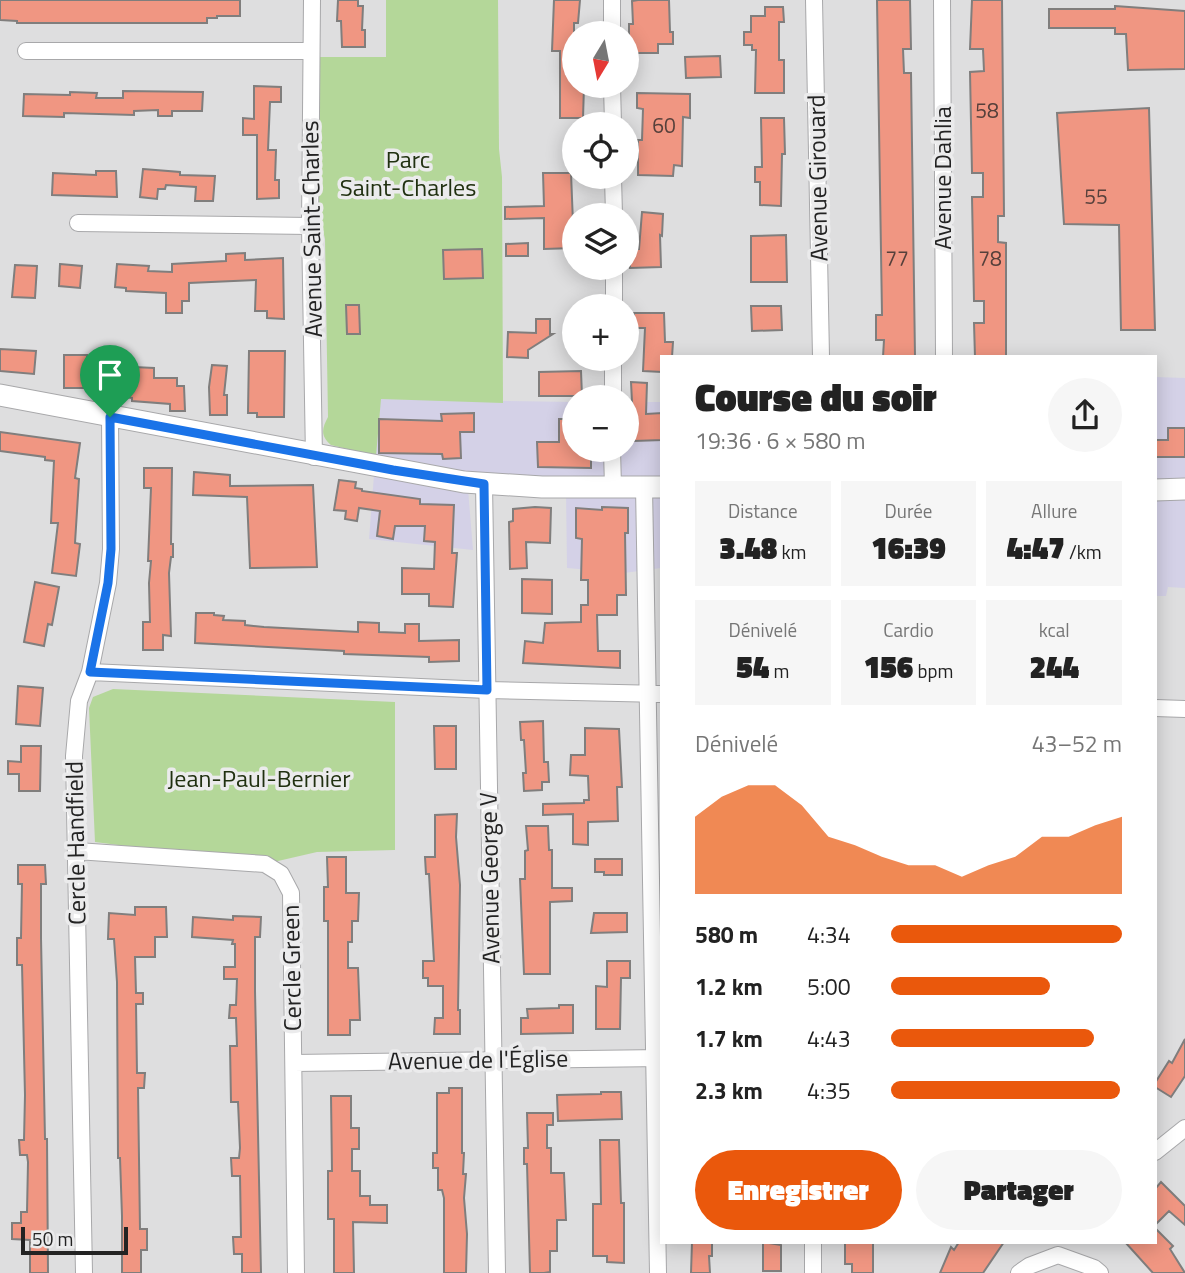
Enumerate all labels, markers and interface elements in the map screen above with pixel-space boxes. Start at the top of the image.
north arrow [562,21,639,98]
map controls [562,21,639,462]
street label: Avenue Girouard [798,94,836,262]
house number: 58 [975,94,999,126]
street label: Avenue Dahlia [924,106,960,250]
house number: 60 [652,109,676,141]
button: locate [562,112,639,189]
street label: Avenue Saint-Charles [291,120,331,338]
park label: Parc Saint-Charles [340,141,476,205]
house number: 55 [1084,180,1108,212]
button: layers [562,203,639,280]
house number: 77 [885,242,909,274]
house number: 78 [978,242,1002,274]
button: + [562,294,639,371]
pin [80,345,140,417]
icon: arrive [91,356,129,394]
text: Course du soir [695,368,937,426]
button: share [1048,378,1122,452]
button: − [562,385,639,462]
text: 19:36 · 6 × 580 m [695,423,865,458]
text: Distance [728,496,798,525]
text: Durée [885,496,932,525]
text: Allure [1031,496,1077,525]
text: 3.48 [719,525,777,571]
text: 16:39 [871,525,946,571]
text: 4:47 [1007,525,1065,571]
text: km [777,537,806,566]
text: /km [1065,537,1102,566]
text: Dénivelé [728,615,797,644]
text: Cardio [883,615,934,644]
text: kcal [1039,615,1070,644]
text: 54 [736,644,769,690]
text: 156 [864,644,913,690]
text: 244 [1029,644,1079,690]
text: m [769,656,789,685]
text: bpm [913,656,953,685]
text: Dénivelé [695,726,778,761]
text: 43–52 m [1032,726,1122,761]
park label: Jean-Paul-Bernier [167,760,351,796]
street label: Cercle Handfield [56,761,94,925]
street label: Avenue George V [470,792,508,964]
street label: Cercle Green [272,905,310,1032]
text: 580 m [695,917,758,952]
text: 4:34 [807,917,851,952]
text: 1.2 km [695,969,763,1004]
text: 5:00 [807,969,851,1004]
text: 1.7 km [695,1021,763,1056]
text: 4:43 [807,1021,851,1056]
street label: Avenue de l'Église [388,1039,568,1079]
text: 2.3 km [695,1073,763,1108]
text: 4:35 [807,1073,851,1108]
button: Enregistrer [695,1150,902,1230]
button: Partager [916,1150,1122,1230]
scale bar [21,1224,128,1256]
text: 50 m [32,1224,73,1253]

